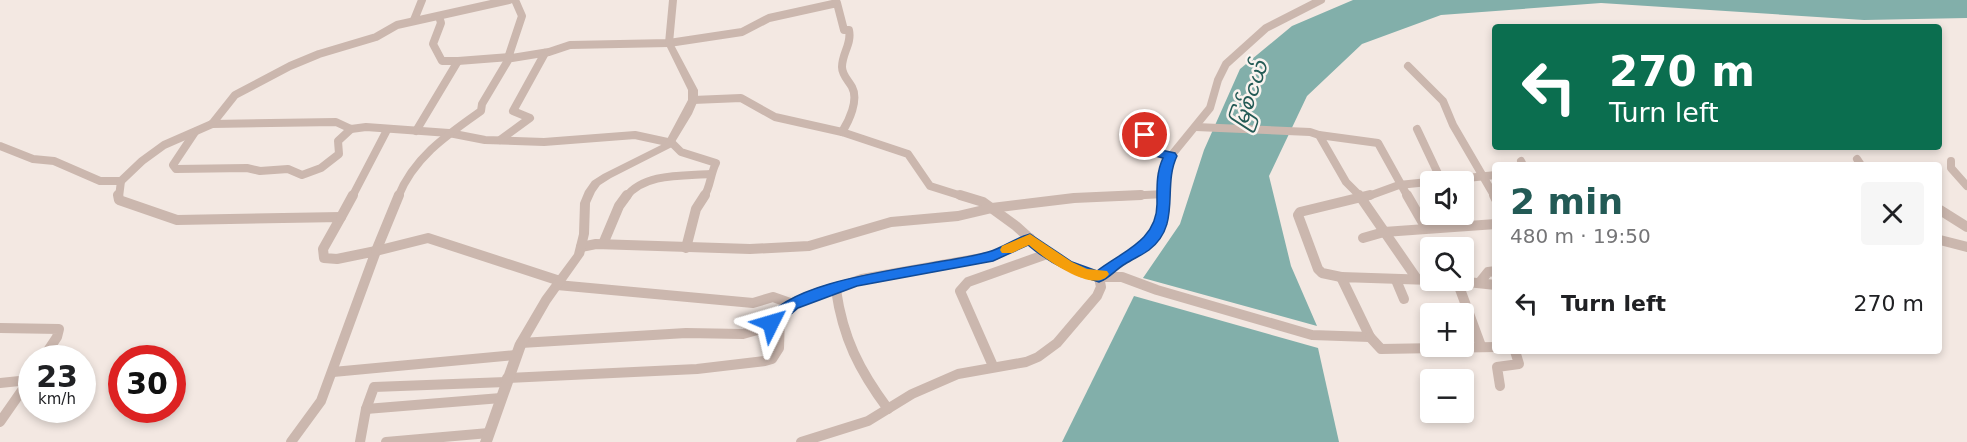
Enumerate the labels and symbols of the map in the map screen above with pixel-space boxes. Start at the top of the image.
water label: မြစ်ငယ် [1224,55,1278,134]
pin [1119,109,1170,160]
position arrow [739,291,803,355]
speed limit sign: 30 [108,345,186,423]

